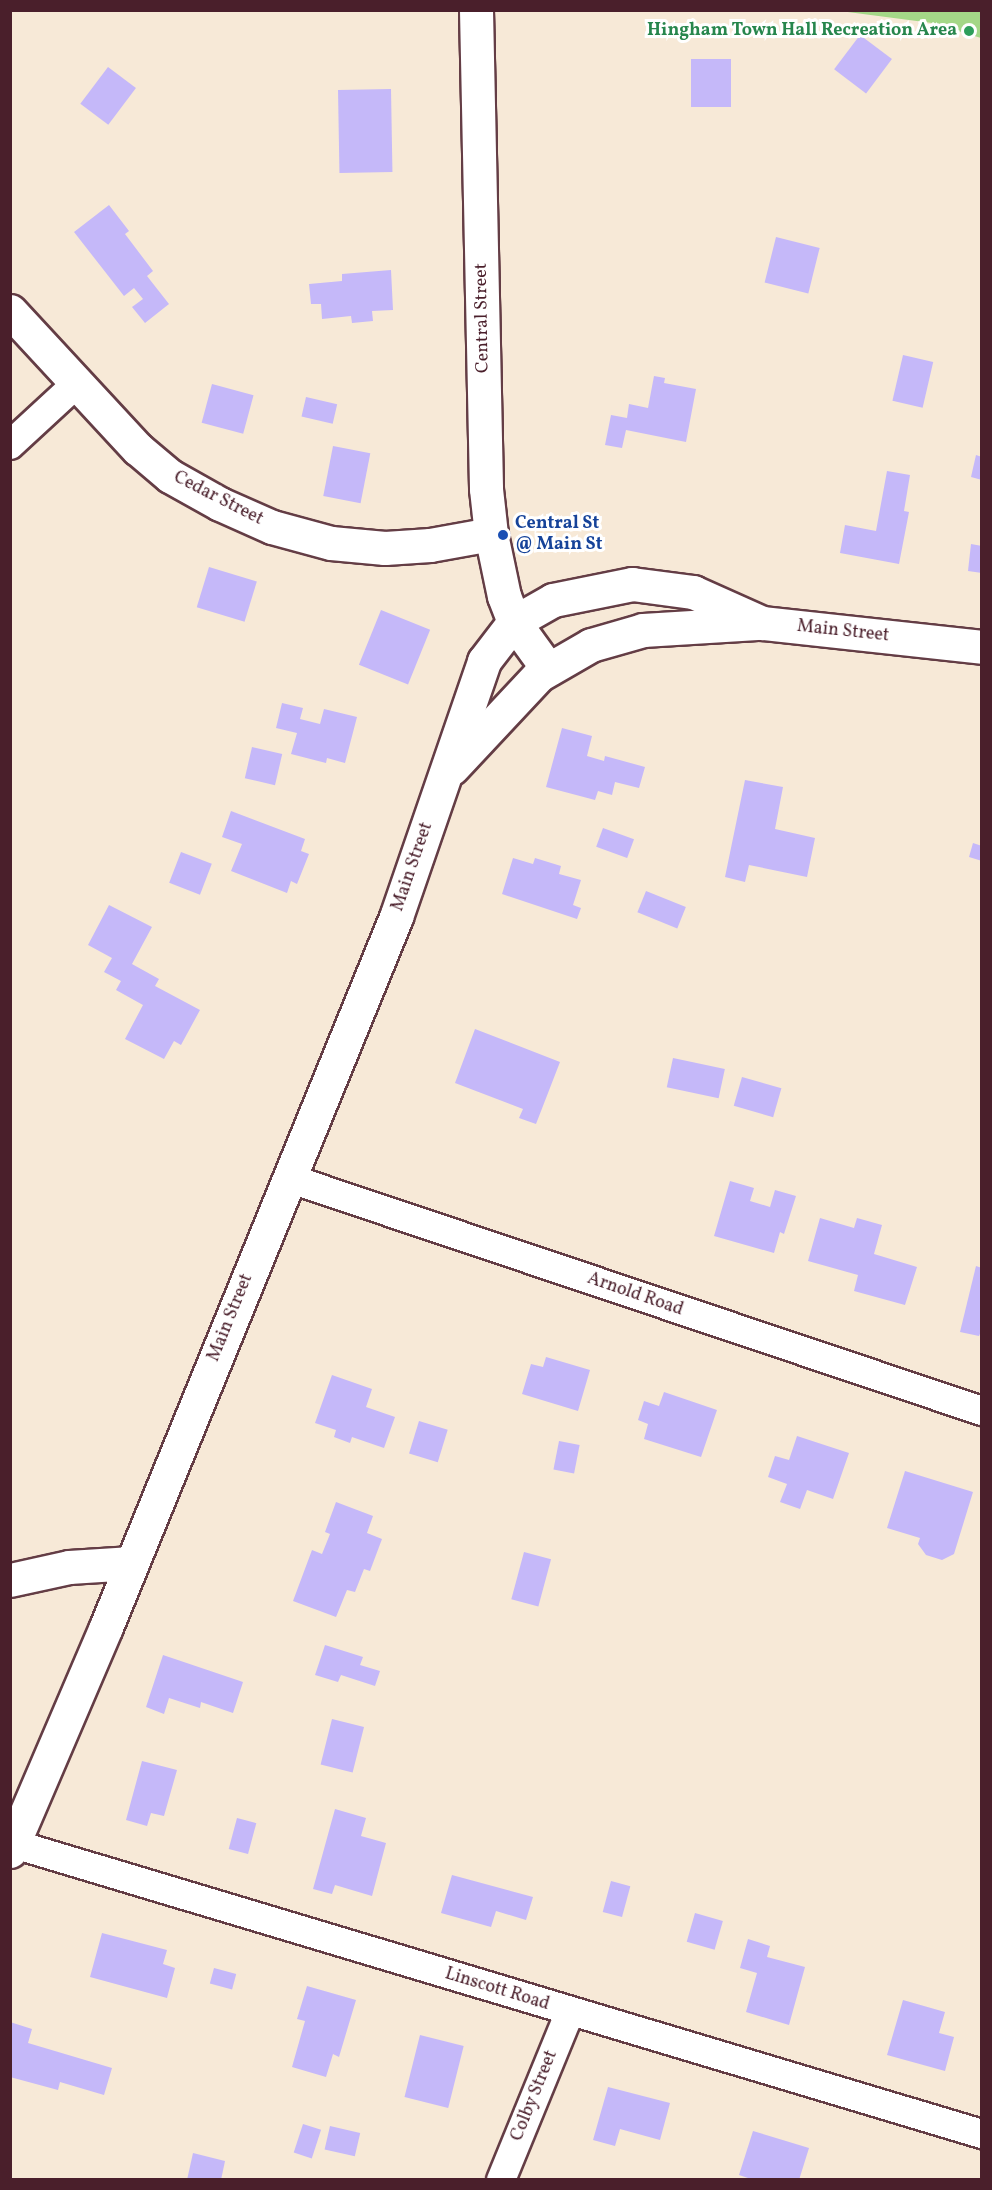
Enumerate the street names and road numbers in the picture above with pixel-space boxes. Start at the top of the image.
street label: Central Street [471,263,495,373]
street label: Cedar Street [170,467,266,531]
street label: Main Street [796,616,890,648]
street label: Main Street [388,820,438,914]
street label: Arnold Road [584,1268,686,1322]
street label: Main Street [204,1271,258,1365]
street label: Linscott Road [442,1964,552,2016]
street label: Colby Street [507,2047,563,2145]

